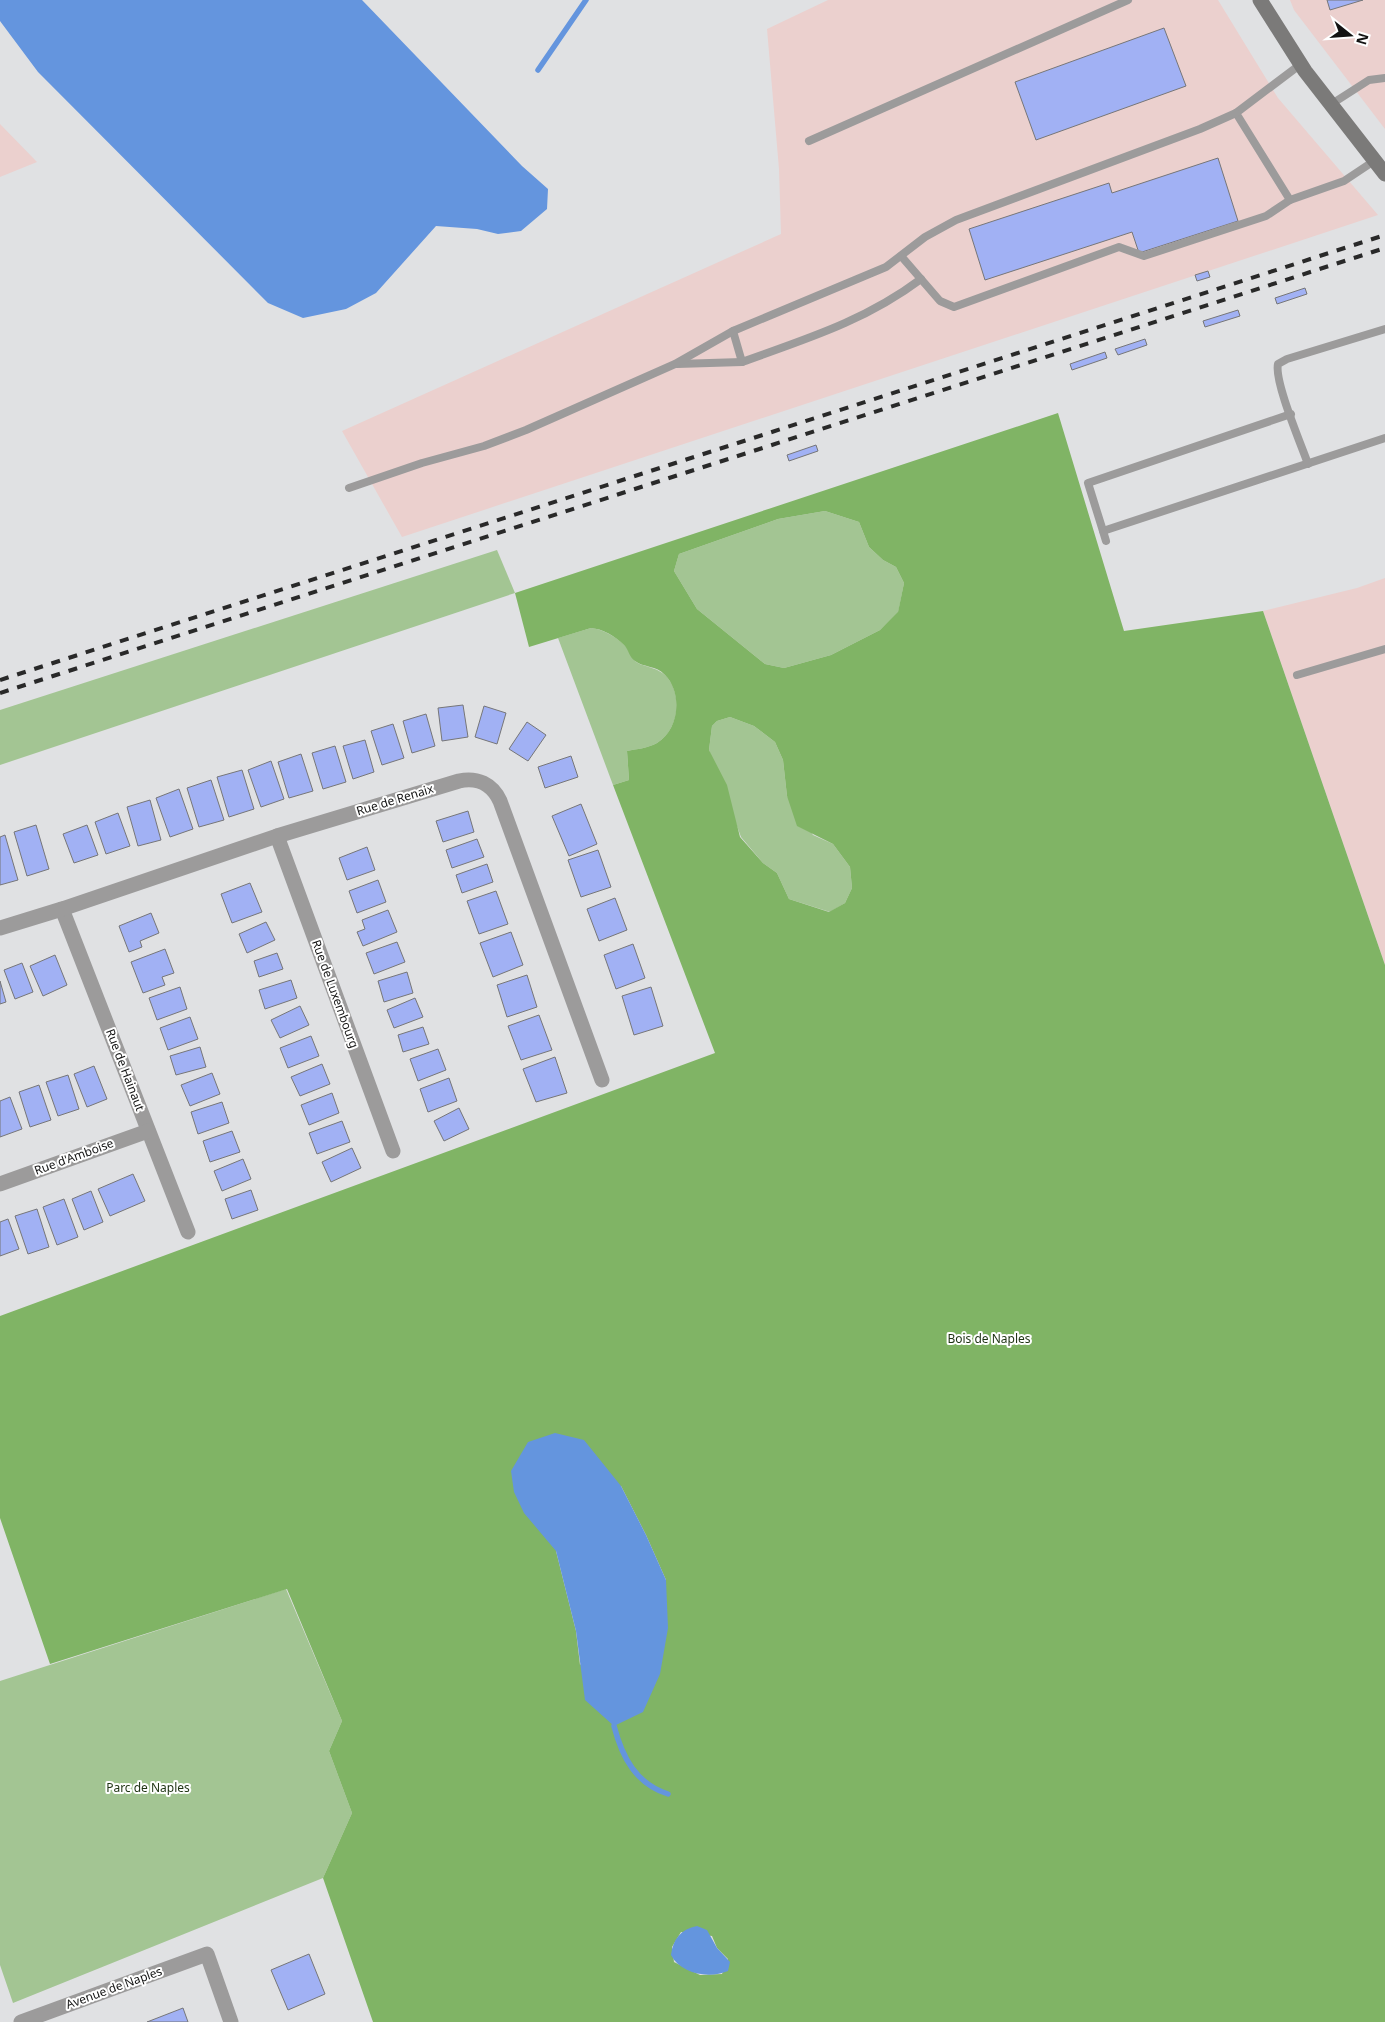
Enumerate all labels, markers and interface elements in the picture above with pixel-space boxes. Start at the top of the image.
north arrow [1325,10,1375,60]
text: N [1352,31,1374,47]
street label: Rue de Renaix [354,780,436,819]
street label: Rue de Luxembourg [308,937,363,1050]
street label: Rue de Hainaut [102,1026,149,1114]
street label: Rue d'Amboise [32,1134,116,1179]
park label: Bois de Naples [947,1330,1031,1347]
park label: Parc de Naples [106,1779,190,1796]
street label: Avenue de Naples [63,1962,165,2013]

